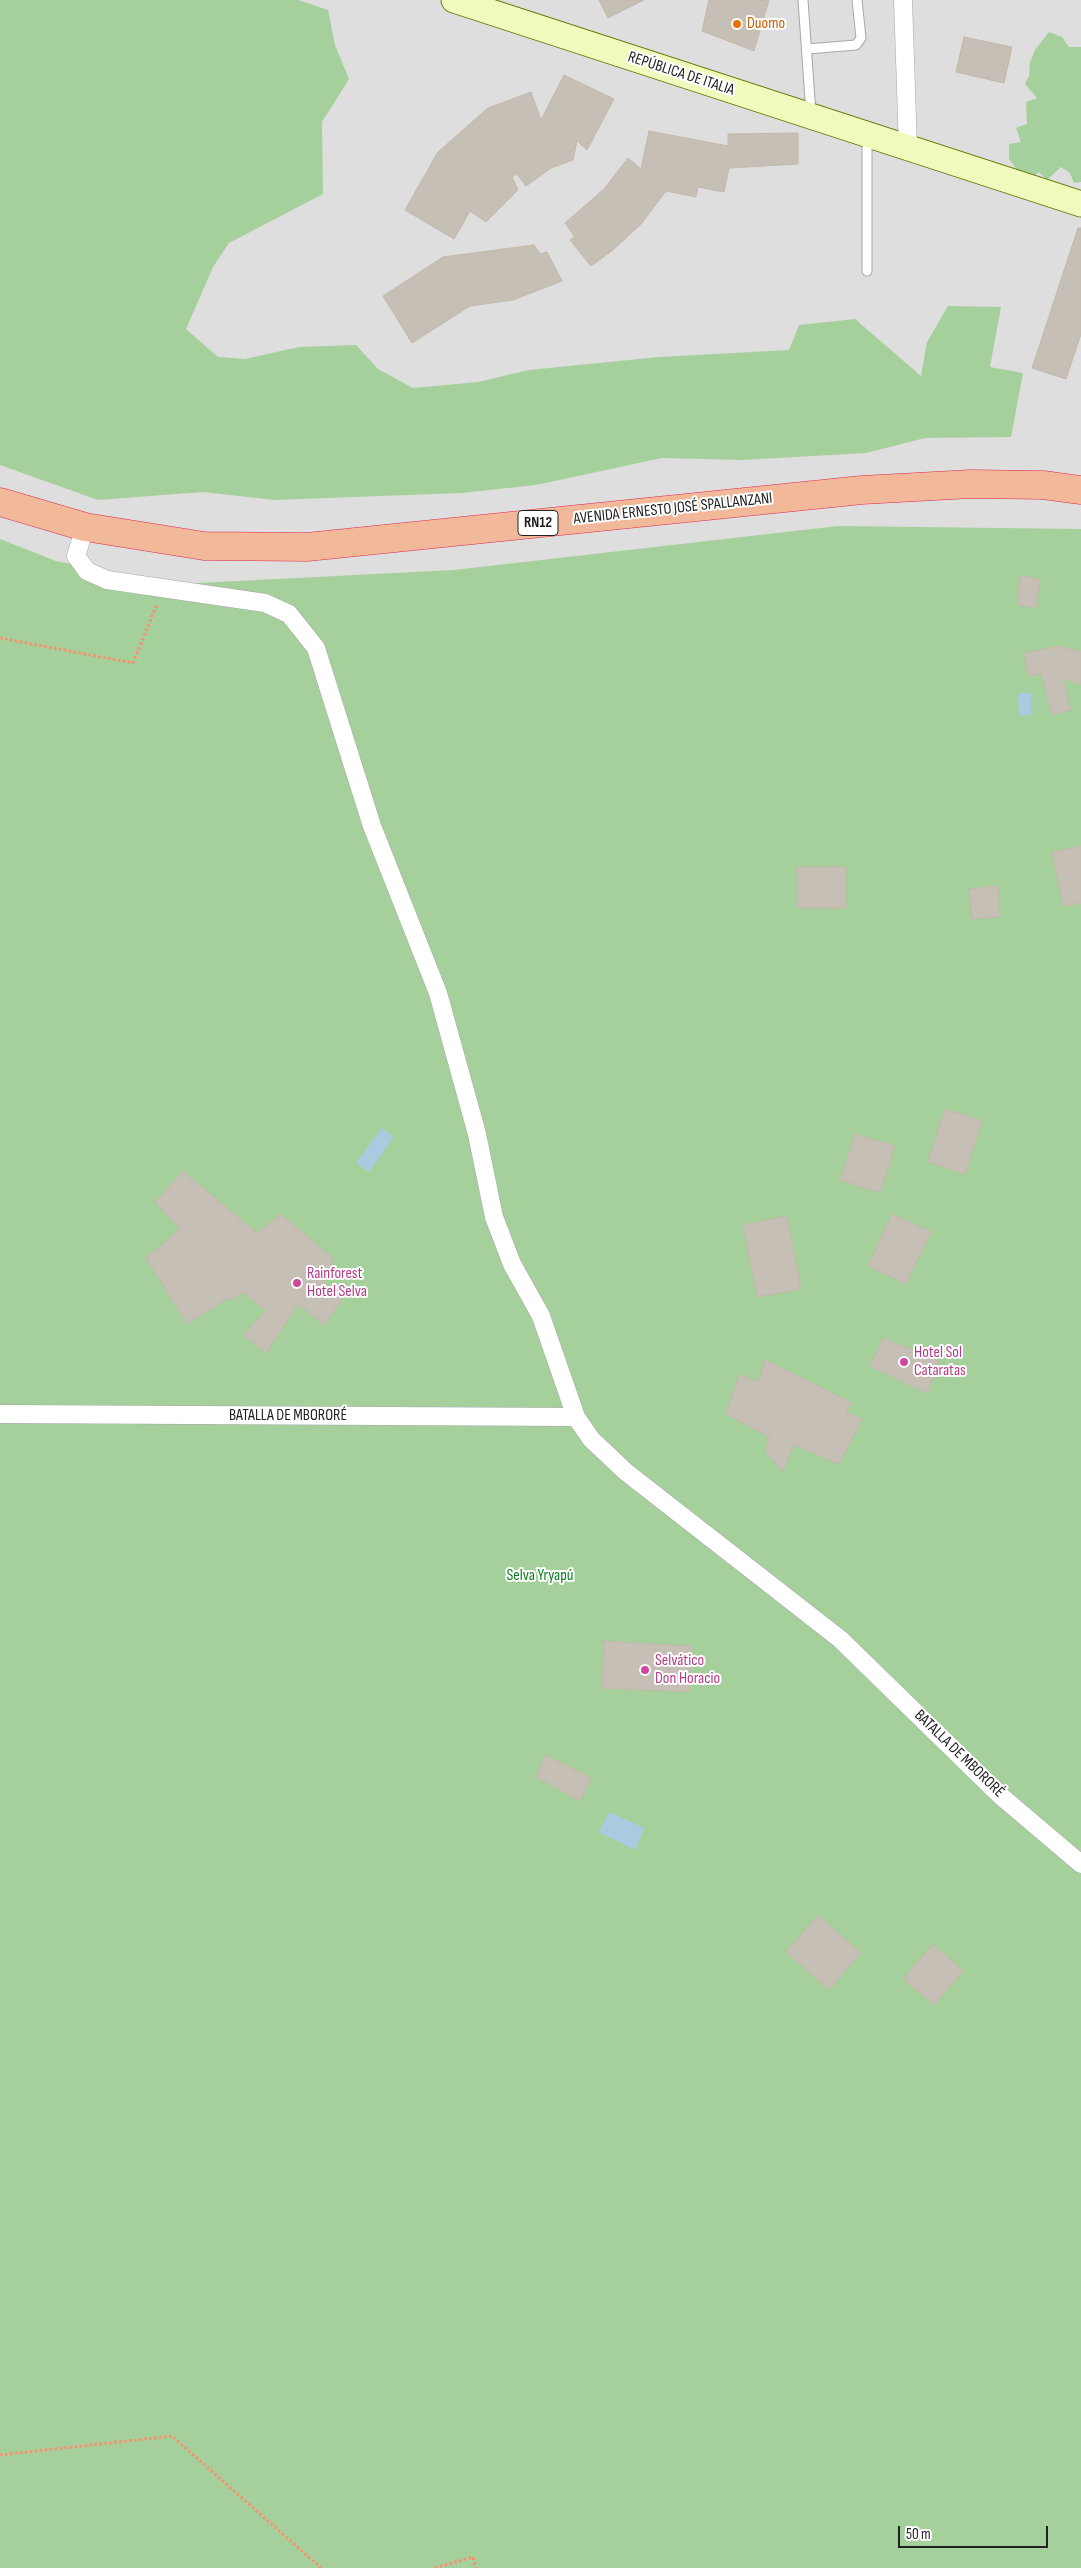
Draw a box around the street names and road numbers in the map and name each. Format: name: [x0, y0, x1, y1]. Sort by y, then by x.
street label: REPÚBLICA DE ITALIA: [625, 48, 737, 100]
street label: AVENIDA ERNESTO JOSÉ SPALLANZANI: [573, 489, 773, 529]
road number: RN12: [518, 510, 558, 536]
street label: BATALLA DE MBORORÉ: [229, 1406, 347, 1426]
street label: BATALLA DE MBORORÉ: [910, 1706, 1008, 1802]

